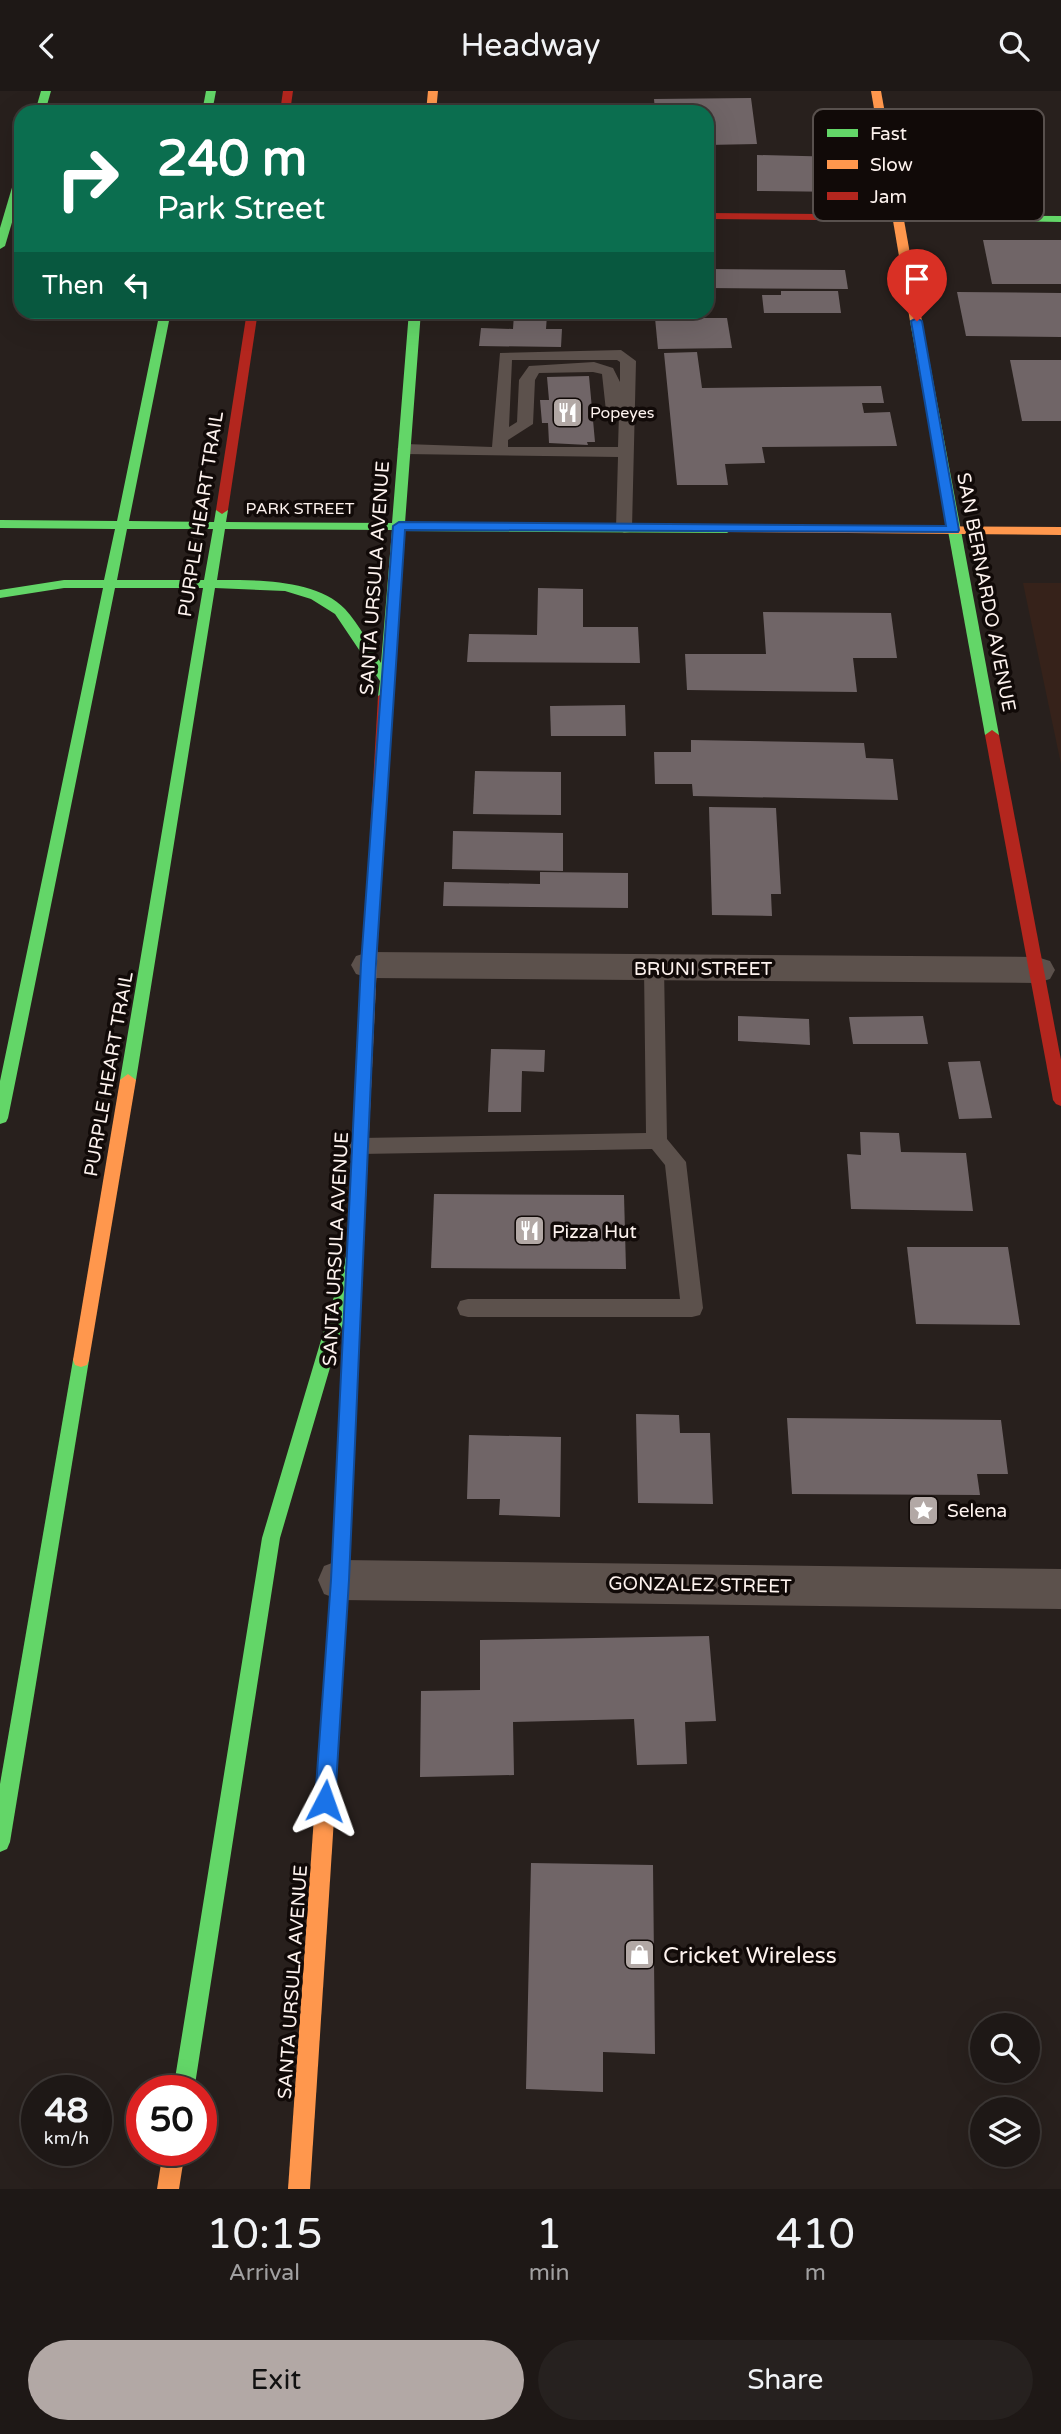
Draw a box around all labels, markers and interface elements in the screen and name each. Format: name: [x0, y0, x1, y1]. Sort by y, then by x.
icon: back: [28, 27, 66, 65]
text: Headway: [460, 27, 601, 65]
icon: search: [995, 27, 1033, 65]
legend: [813, 109, 1044, 221]
text: Fast: [870, 123, 907, 145]
text: 240 m: [157, 130, 307, 189]
icon: right: [42, 133, 133, 224]
text: Slow: [870, 154, 913, 176]
text: Jam: [870, 186, 907, 208]
text: Park Street: [157, 190, 325, 228]
pin: [887, 249, 947, 321]
icon: arrive: [898, 260, 936, 298]
icon: left: [118, 266, 156, 304]
text: Then: [42, 270, 104, 301]
restaurant icon: Popeyes: [550, 395, 584, 429]
place label: Popeyes: [590, 403, 655, 423]
street label: PURPLE HEART TRAIL: [174, 410, 228, 618]
street label: SANTA URSULA AVENUE: [356, 460, 394, 696]
street label: SAN BERNARDO AVENUE: [952, 471, 1020, 714]
street label: PARK STREET: [246, 499, 355, 519]
street label: BRUNI STREET: [634, 958, 773, 980]
street label: PURPLE HEART TRAIL: [80, 970, 138, 1178]
street label: SANTA URSULA AVENUE: [319, 1131, 353, 1367]
restaurant icon: Pizza Hut: [512, 1214, 546, 1248]
place label: Pizza Hut: [552, 1221, 637, 1243]
place icon: Selena: [907, 1493, 941, 1527]
place label: Selena: [947, 1500, 1007, 1522]
street label: GONZALEZ STREET: [608, 1572, 792, 1598]
position arrow: [288, 1764, 362, 1838]
street label: SANTA URSULA AVENUE: [274, 1864, 312, 2100]
shop icon: Cricket Wireless: [623, 1938, 657, 1972]
place label: Cricket Wireless: [663, 1942, 837, 1970]
map controls: [970, 2013, 1040, 2167]
button: search: [970, 2013, 1040, 2083]
speed limit sign: 50: [126, 2075, 217, 2166]
text: 48: [45, 2090, 88, 2132]
button: layers: [970, 2097, 1040, 2167]
text: km/h: [44, 2127, 89, 2149]
text: 10:15: [206, 2209, 323, 2260]
text: 1: [536, 2209, 562, 2260]
text: 410: [776, 2209, 855, 2260]
text: Arrival: [229, 2259, 300, 2287]
text: min: [529, 2259, 570, 2287]
text: m: [805, 2259, 826, 2287]
button: Exit: [28, 2340, 524, 2420]
button: Share: [538, 2340, 1033, 2420]

